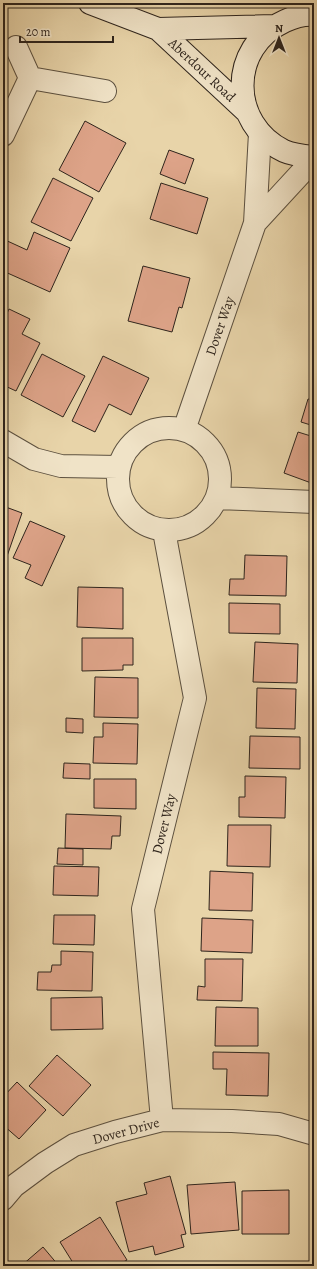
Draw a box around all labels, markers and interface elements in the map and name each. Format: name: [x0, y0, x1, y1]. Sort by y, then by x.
scale bar: [20, 18, 113, 44]
north arrow: [259, 18, 299, 58]
text: N: [275, 21, 283, 36]
text: 20 m: [26, 24, 50, 40]
street label: Aberdour Road: [163, 33, 240, 107]
street label: Dover Way: [201, 293, 239, 358]
street label: Dover Way: [147, 791, 181, 856]
street label: Dover Drive: [90, 1113, 162, 1149]

